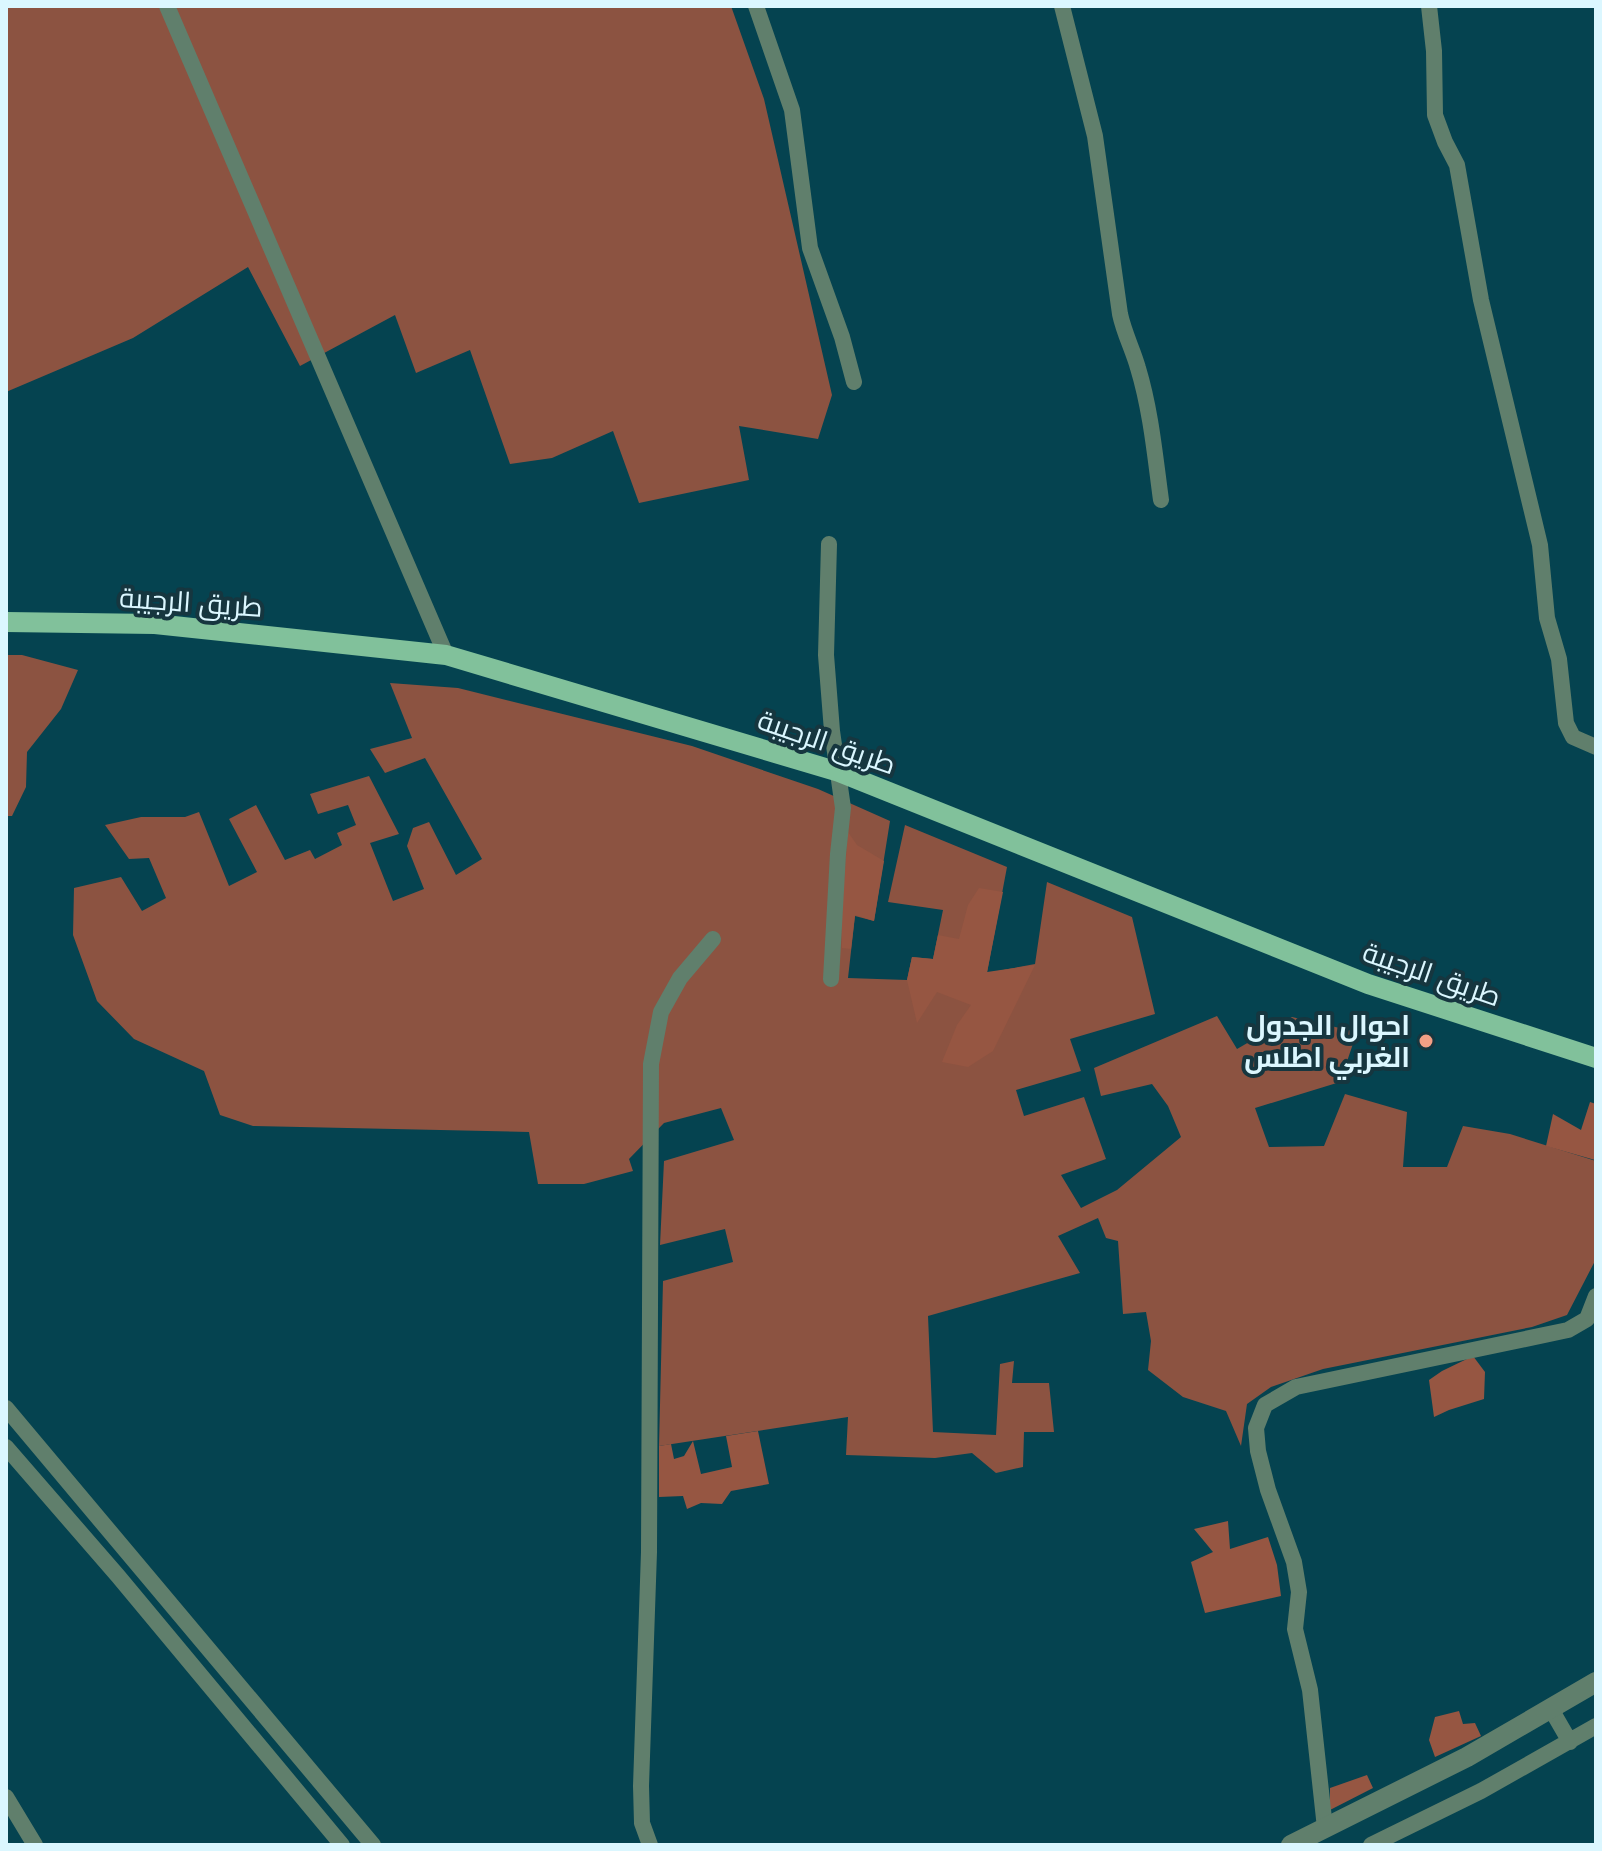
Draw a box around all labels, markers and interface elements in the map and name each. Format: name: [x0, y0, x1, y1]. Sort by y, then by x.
street label: طريق الرجيبة: [118, 580, 264, 624]
street label: طريق الرجيبة: [754, 703, 900, 781]
street label: طريق الرجيبة: [1359, 935, 1505, 1013]
place label: احوال الجدول الغربي اطلس: [1244, 1008, 1410, 1080]
marker: احوال الجدول الغربي اطلس: [1417, 1032, 1435, 1050]

